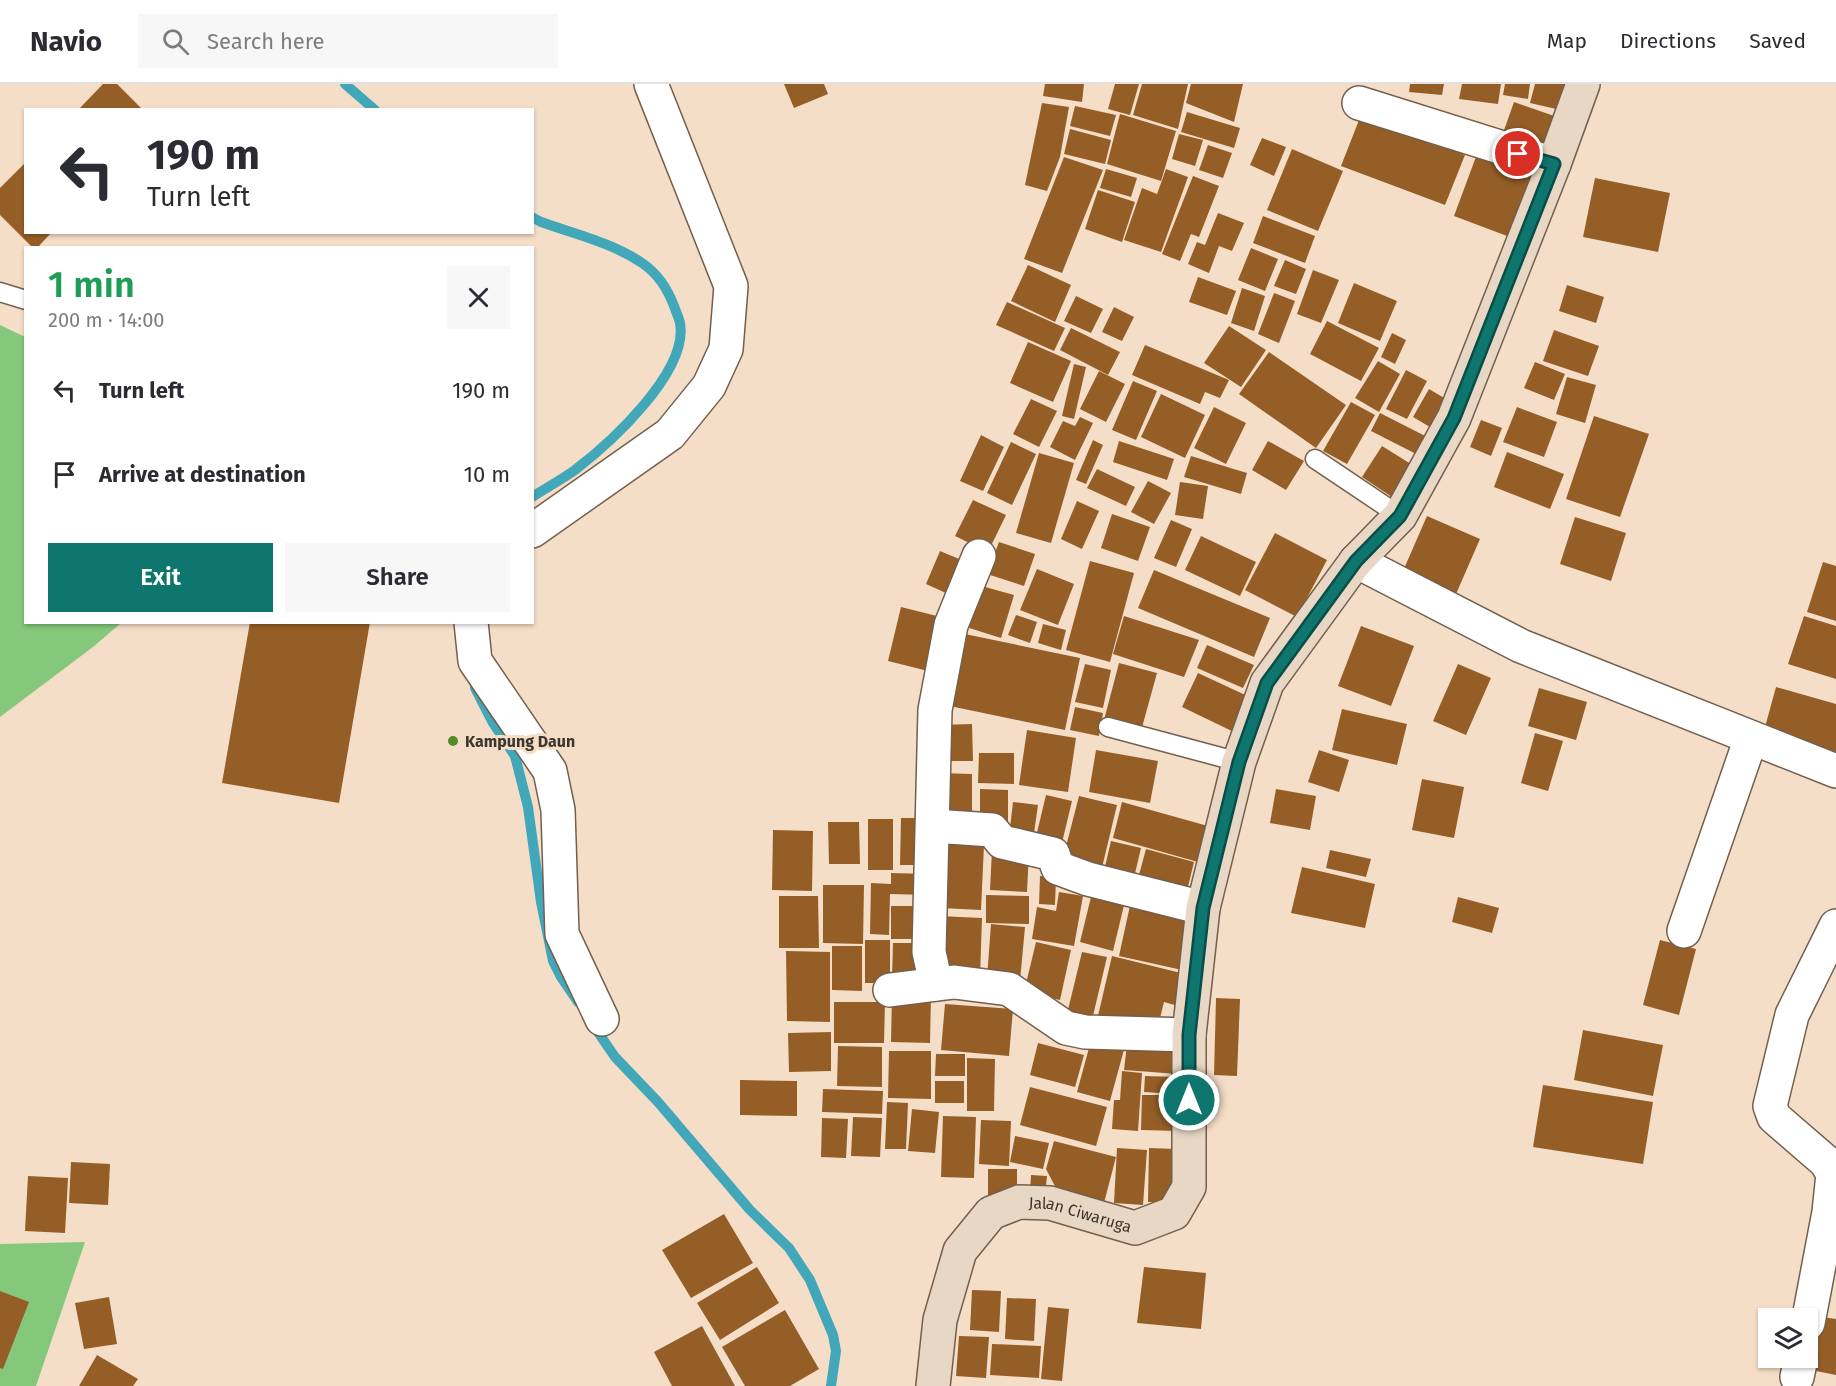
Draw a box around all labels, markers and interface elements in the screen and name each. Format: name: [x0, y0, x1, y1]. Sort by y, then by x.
search box: [138, 14, 558, 68]
text: Navio: [30, 25, 102, 58]
icon: search: [159, 25, 192, 58]
text: Search here: [207, 28, 325, 55]
text: Map: [1547, 28, 1587, 54]
text: Directions: [1620, 28, 1716, 54]
text: Saved: [1749, 28, 1806, 54]
pin: [1492, 128, 1543, 179]
text: 190 m: [147, 130, 260, 180]
icon: left: [48, 132, 126, 210]
icon: arrive: [1501, 137, 1534, 170]
text: Turn left: [147, 181, 250, 213]
text: 1 min: [48, 263, 135, 307]
button: close: [447, 266, 510, 329]
text: 200 m · 14:00: [48, 308, 164, 332]
icon: left: [48, 374, 81, 407]
text: Turn left: [99, 377, 184, 404]
text: 190 m: [452, 377, 510, 404]
icon: arrive: [48, 458, 81, 491]
text: Arrive at destination: [99, 461, 306, 488]
text: 10 m: [464, 461, 510, 488]
button: Exit: [48, 543, 273, 612]
button: Share: [285, 543, 510, 612]
place label: Kampung Daun: [465, 732, 575, 751]
marker: Kampung Daun: [446, 734, 460, 748]
position arrow: [1157, 1068, 1221, 1132]
street label: Jalan Ciwaruga: [1028, 1193, 1134, 1236]
map controls: [1758, 1308, 1818, 1368]
button: layers: [1758, 1308, 1818, 1368]

